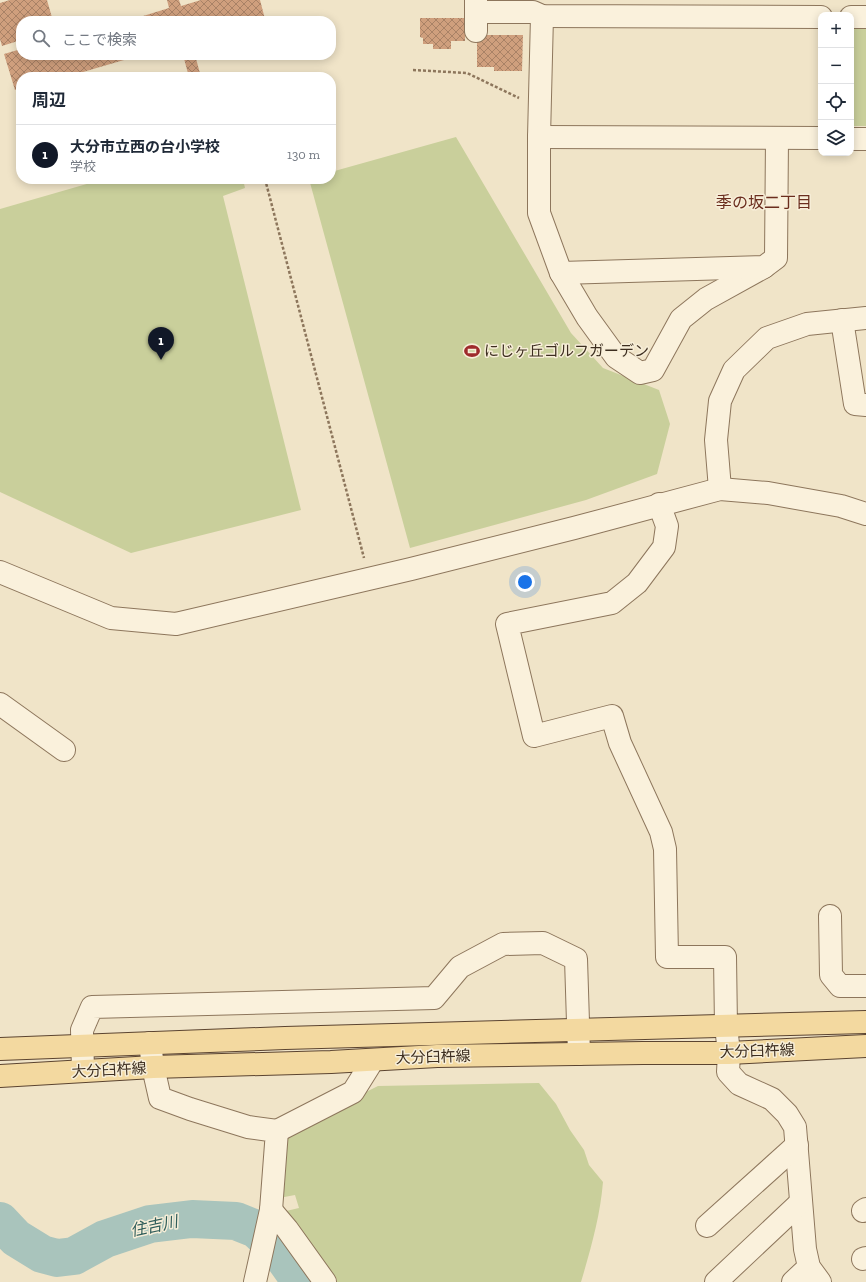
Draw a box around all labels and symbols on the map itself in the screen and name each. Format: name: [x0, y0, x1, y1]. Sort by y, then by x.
district label: 季の坂二丁目: [716, 193, 812, 212]
pin: 1: [148, 327, 174, 360]
sports icon: にじヶ丘ゴルフガーデン: [463, 342, 481, 360]
place label: にじヶ丘ゴルフガーデン: [484, 342, 649, 360]
your location: [515, 572, 535, 592]
street label: 大分臼杵線: [719, 1041, 795, 1061]
street label: 大分臼杵線: [395, 1047, 471, 1067]
street label: 大分臼杵線: [71, 1059, 147, 1081]
water label: 住吉川: [129, 1211, 181, 1240]

